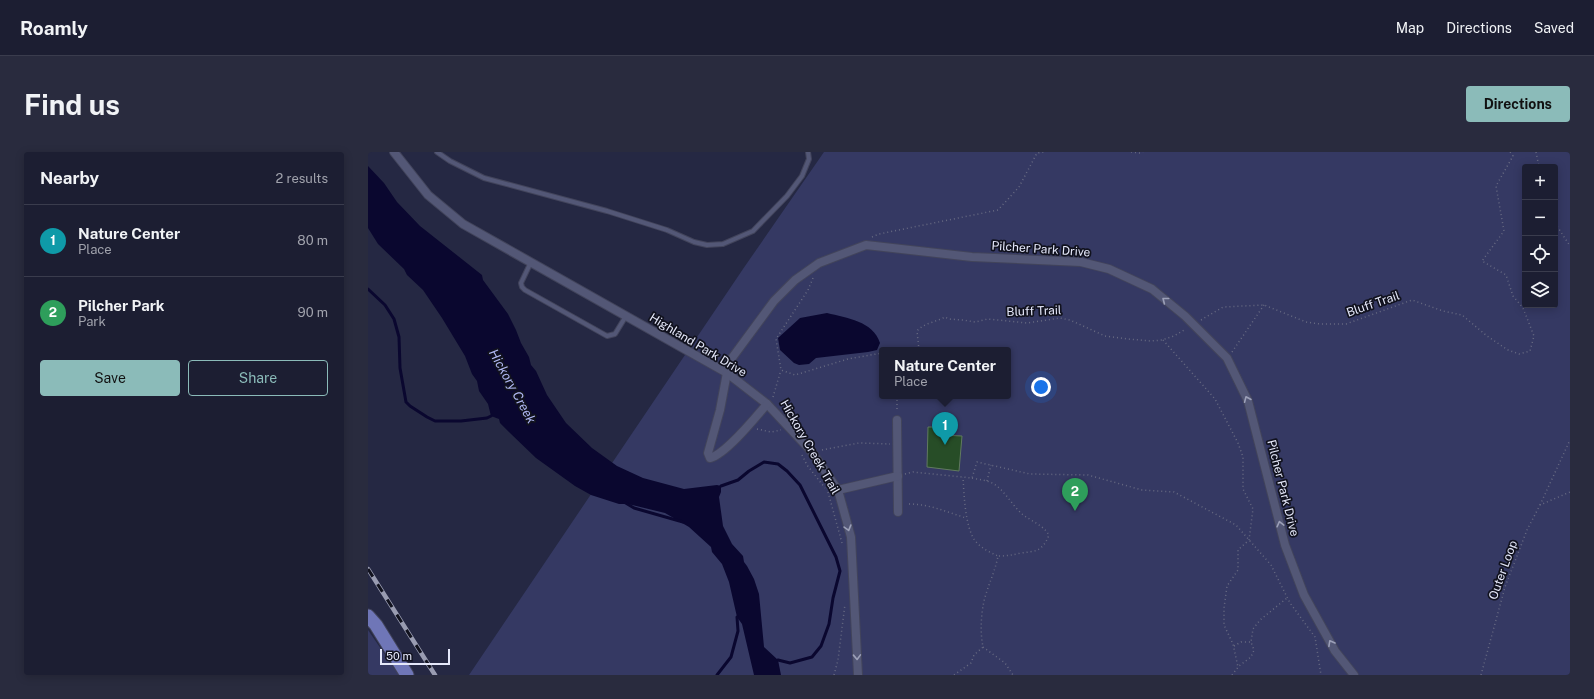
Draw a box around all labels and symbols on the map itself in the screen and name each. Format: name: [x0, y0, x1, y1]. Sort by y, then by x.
street label: Pilcher Park Drive: [991, 239, 1091, 259]
street label: Bluff Trail: [1345, 288, 1402, 320]
one-way arrow: [1163, 298, 1170, 305]
street label: Bluff Trail: [1006, 303, 1062, 319]
street label: Highland Park Drive: [647, 310, 749, 380]
water label: Hickory Creek: [486, 346, 539, 426]
your location: [1031, 377, 1051, 397]
one-way arrow: [1243, 395, 1251, 402]
street label: Hickory Creek Trail: [777, 397, 843, 497]
pin: 1: [932, 412, 958, 445]
street label: Pilcher Park Drive: [1264, 438, 1302, 538]
pin: 2: [1062, 478, 1088, 511]
one-way arrow: [1277, 521, 1285, 527]
one-way arrow: [843, 524, 852, 531]
street label: Outer Loop: [1486, 538, 1520, 602]
one-way arrow: [1328, 640, 1335, 648]
scale bar: [380, 647, 450, 666]
one-way arrow: [853, 654, 862, 660]

